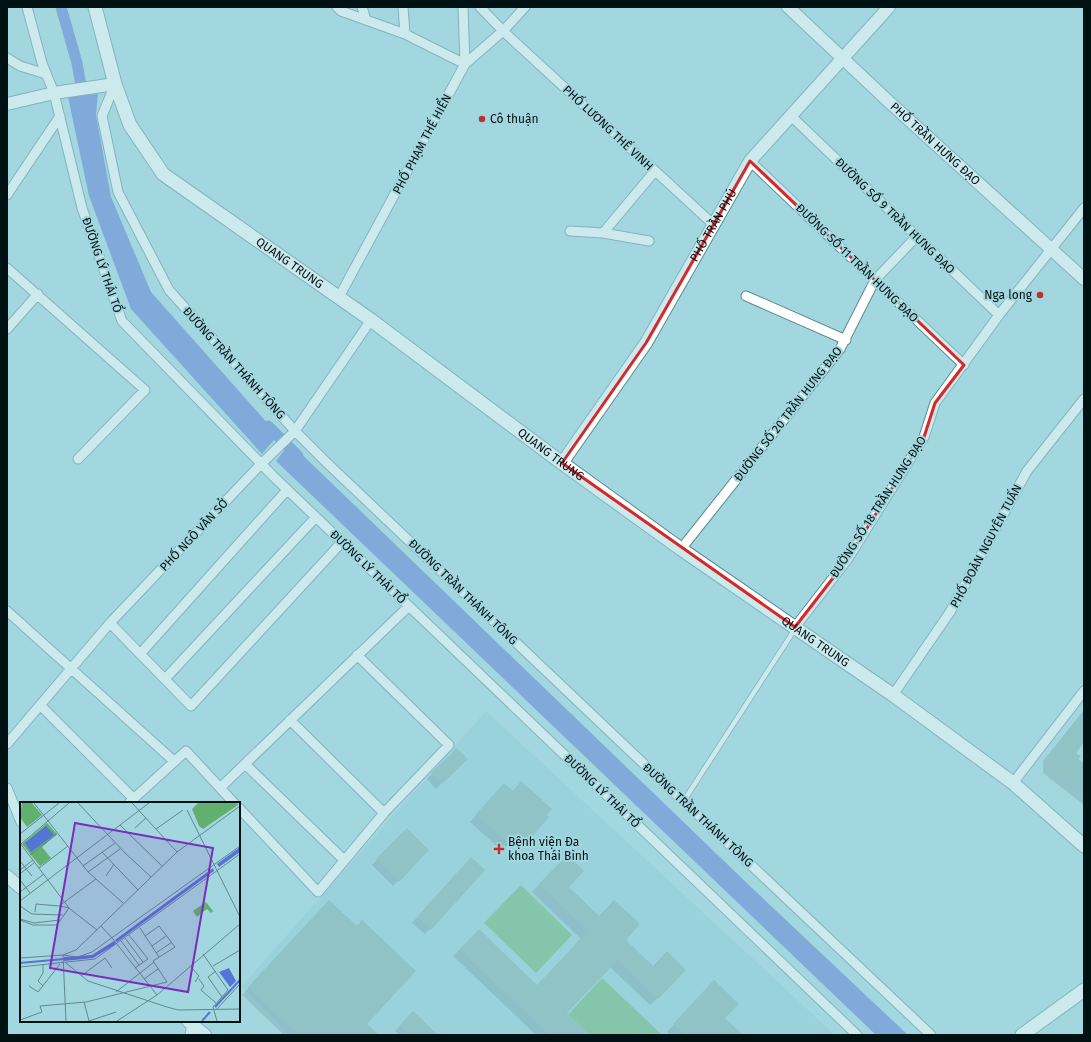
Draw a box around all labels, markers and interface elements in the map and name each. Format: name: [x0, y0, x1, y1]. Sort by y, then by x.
street label: PHỐ LƯƠNG THẾ VINH: [560, 80, 658, 173]
street label: PHỐ PHẠM THẾ HIỂN: [387, 90, 454, 196]
street label: PHỐ TRẦN HƯNG ĐẠO: [887, 99, 983, 188]
place label: Cô thuận: [490, 112, 539, 126]
marker: Cô thuận: [477, 114, 487, 124]
street label: ĐƯỜNG SỐ 9 TRẦN HƯNG ĐẠO: [832, 153, 960, 277]
street label: PHỐ TRẦN PHÚ: [687, 186, 740, 264]
street label: ĐƯỜNG SỐ 11 TRẦN HƯNG ĐẠO: [793, 199, 923, 325]
street label: ĐƯỜNG LÝ THÁI TỔ: [79, 214, 128, 315]
street label: QUANG TRUNG: [253, 234, 326, 291]
place label: Nga long: [984, 288, 1033, 302]
marker: Nga long: [1035, 290, 1045, 300]
street label: ĐƯỜNG TRẦN THÁNH TÔNG: [180, 302, 290, 422]
street label: ĐƯỜNG SỐ 20 TRẦN HƯNG ĐẠO: [729, 342, 845, 484]
street label: QUANG TRUNG: [515, 425, 587, 484]
street label: ĐƯỜNG SỐ 18 TRẦN HƯNG ĐẠO: [824, 432, 929, 580]
street label: PHỐ ĐOÀN NGUYÊN TUẤN: [945, 480, 1025, 610]
street label: PHỐ NGÔ VĂN SỞ: [155, 494, 231, 574]
street label: ĐƯỜNG LÝ THÁI TỔ: [327, 525, 411, 607]
street label: ĐƯỜNG TRẦN THÁNH TÔNG: [406, 534, 522, 648]
street label: QUANG TRUNG: [779, 613, 852, 670]
street label: ĐƯỜNG LÝ THÁI TỔ: [561, 749, 645, 831]
street label: ĐƯỜNG TRẦN THÁNH TÔNG: [640, 758, 758, 870]
inset map: [20, 802, 240, 1022]
place label: Bệnh viện Đa khoa Thái Bình: [508, 835, 589, 863]
marker: Bệnh viện Đa khoa Thái Bình: [493, 843, 505, 855]

